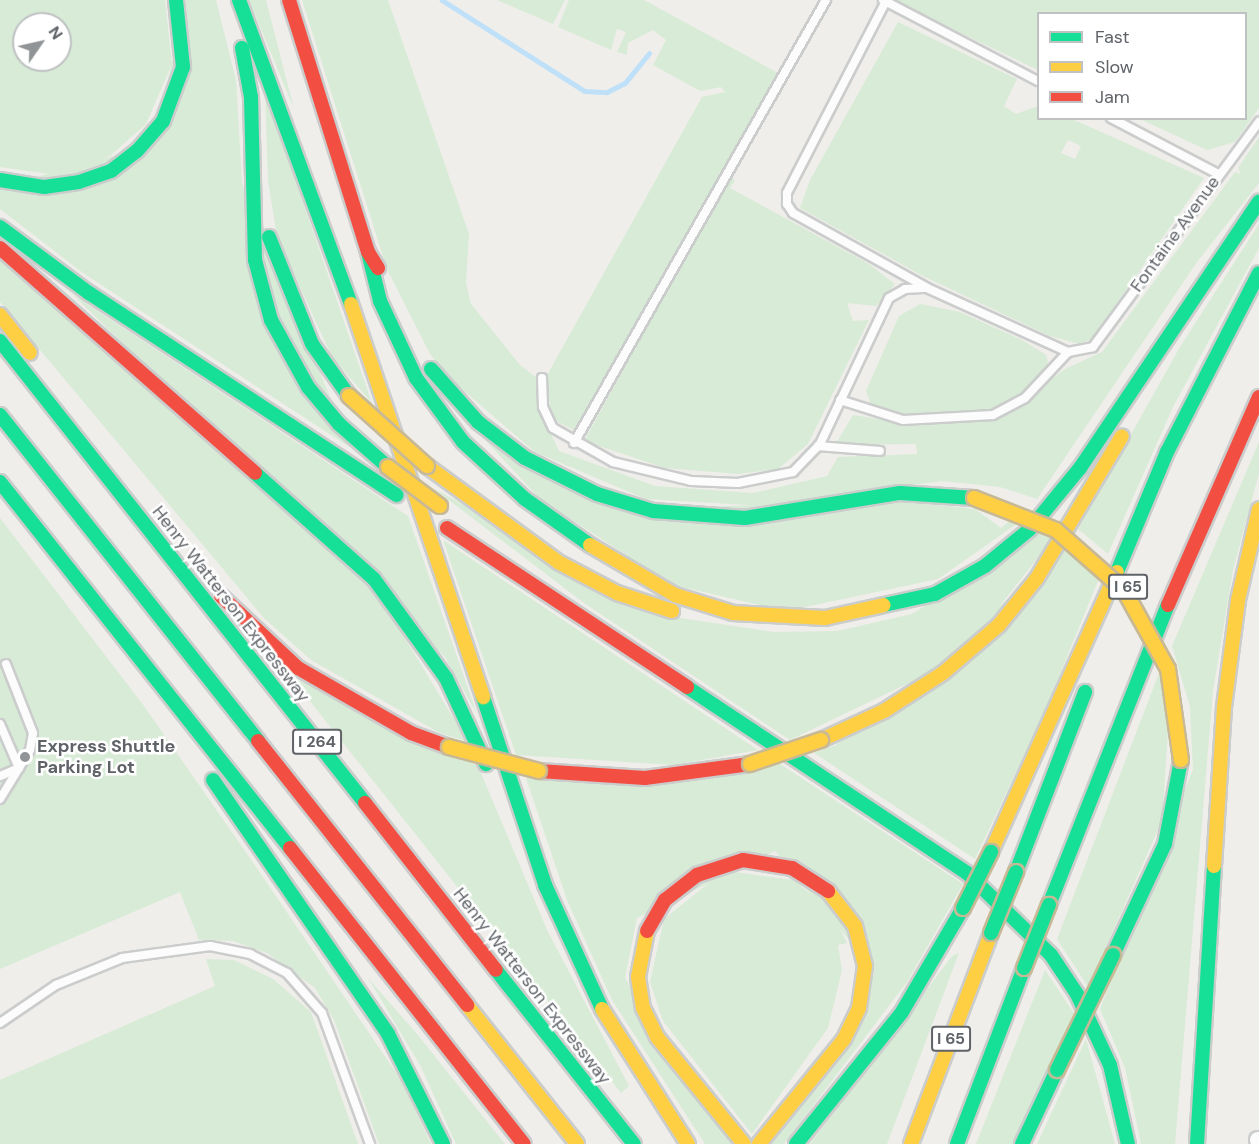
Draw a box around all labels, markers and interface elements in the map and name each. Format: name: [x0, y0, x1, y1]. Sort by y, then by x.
north arrow: [12, 12, 72, 72]
legend: [1037, 12, 1247, 120]
text: N: [44, 22, 68, 43]
text: Fast: [1095, 25, 1130, 49]
text: Slow: [1095, 55, 1134, 79]
text: Jam: [1095, 85, 1130, 109]
street label: Fontaine Avenue: [1126, 172, 1224, 296]
street label: Henry Watterson Expressway: [148, 501, 314, 707]
road number: I 65: [1107, 574, 1149, 600]
road number: I 264: [292, 729, 342, 755]
place label: Express Shuttle Parking Lot: [37, 736, 175, 778]
marker: Express Shuttle Parking Lot: [18, 750, 32, 764]
street label: Henry Watterson Expressway: [449, 883, 615, 1089]
road number: I 65: [930, 1026, 972, 1052]

